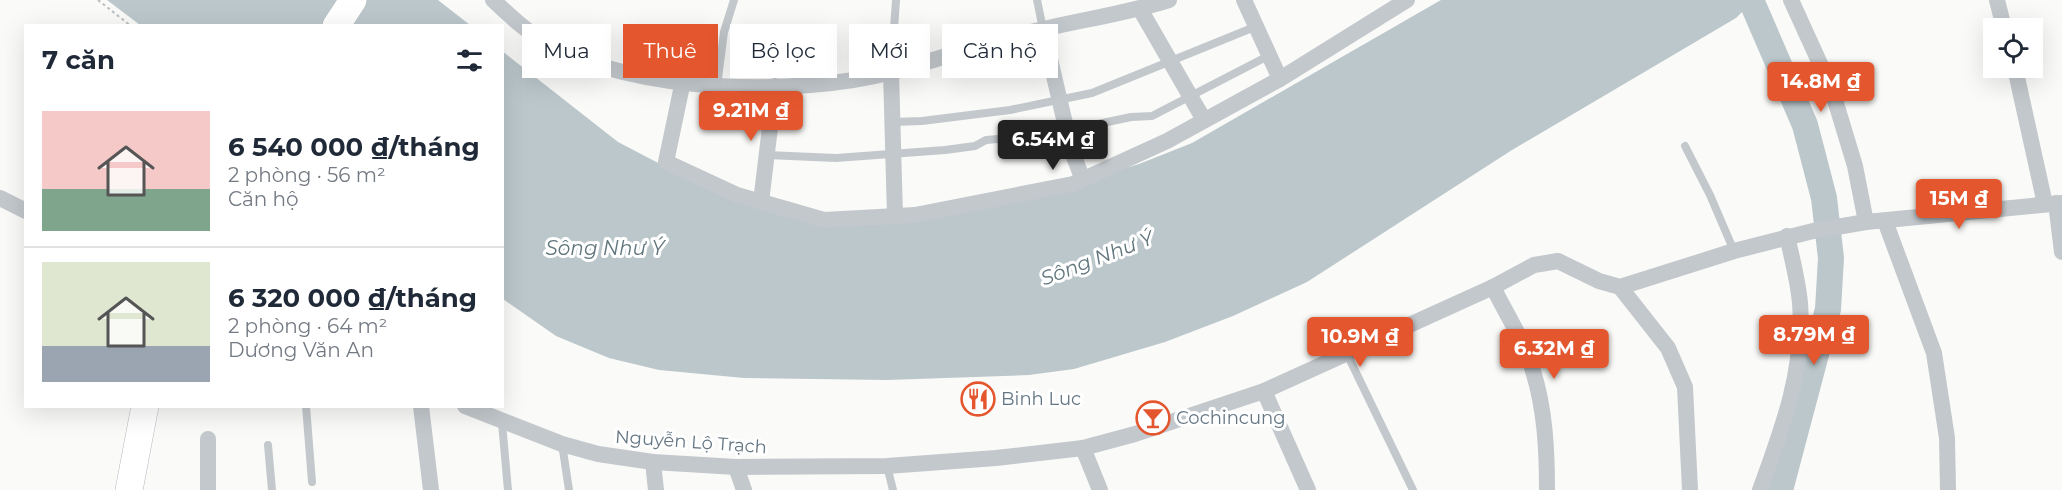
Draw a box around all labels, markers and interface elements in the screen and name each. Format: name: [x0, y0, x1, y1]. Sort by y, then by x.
map controls: [1983, 18, 2043, 78]
button: locate: [1983, 18, 2043, 78]
chip: Mua: [522, 24, 611, 78]
chip: Thuê: [623, 24, 718, 78]
chip: Bộ lọc: [730, 24, 837, 78]
chip: Mới: [849, 24, 930, 78]
chip: Căn hộ: [942, 24, 1058, 78]
text: 7 căn: [42, 44, 115, 76]
icon: filters: [453, 44, 486, 77]
pin: 14.8M ₫: [1766, 62, 1876, 113]
text: 14.8M ₫: [1781, 69, 1861, 93]
pin: 9.21M ₫: [696, 91, 806, 142]
text: 9.21M ₫: [713, 98, 789, 122]
pin: 6.54M ₫: [998, 120, 1108, 171]
text: 6.54M ₫: [1012, 127, 1094, 151]
text: 6 540 000 ₫/tháng: [228, 131, 480, 163]
icon: home: [90, 135, 162, 207]
text: 2 phòng · 56 m²: [228, 163, 386, 187]
pin: 15M ₫: [1917, 179, 2001, 230]
text: 15M ₫: [1930, 186, 1988, 210]
text: Căn hộ: [228, 187, 299, 211]
water label: Sông Như Ý: [1037, 225, 1159, 291]
water label: Sông Như Ý: [546, 236, 666, 260]
text: 6 320 000 ₫/tháng: [228, 282, 477, 314]
icon: home: [90, 286, 162, 358]
text: 2 phòng · 64 m²: [228, 314, 387, 338]
pin: 8.79M ₫: [1759, 315, 1869, 366]
pin: 10.9M ₫: [1305, 317, 1415, 368]
text: 8.79M ₫: [1773, 322, 1855, 346]
text: 10.9M ₫: [1321, 324, 1399, 348]
pin: 6.32M ₫: [1499, 329, 1609, 380]
text: 6.32M ₫: [1514, 336, 1594, 360]
text: Dương Văn An: [228, 338, 374, 362]
restaurant icon: Binh Luc: [960, 381, 996, 417]
place label: Binh Luc: [1001, 388, 1081, 410]
bar icon: Cochincung: [1135, 400, 1171, 436]
place label: Cochincung: [1176, 407, 1286, 429]
street label: Nguyễn Lộ Trạch: [614, 426, 768, 458]

